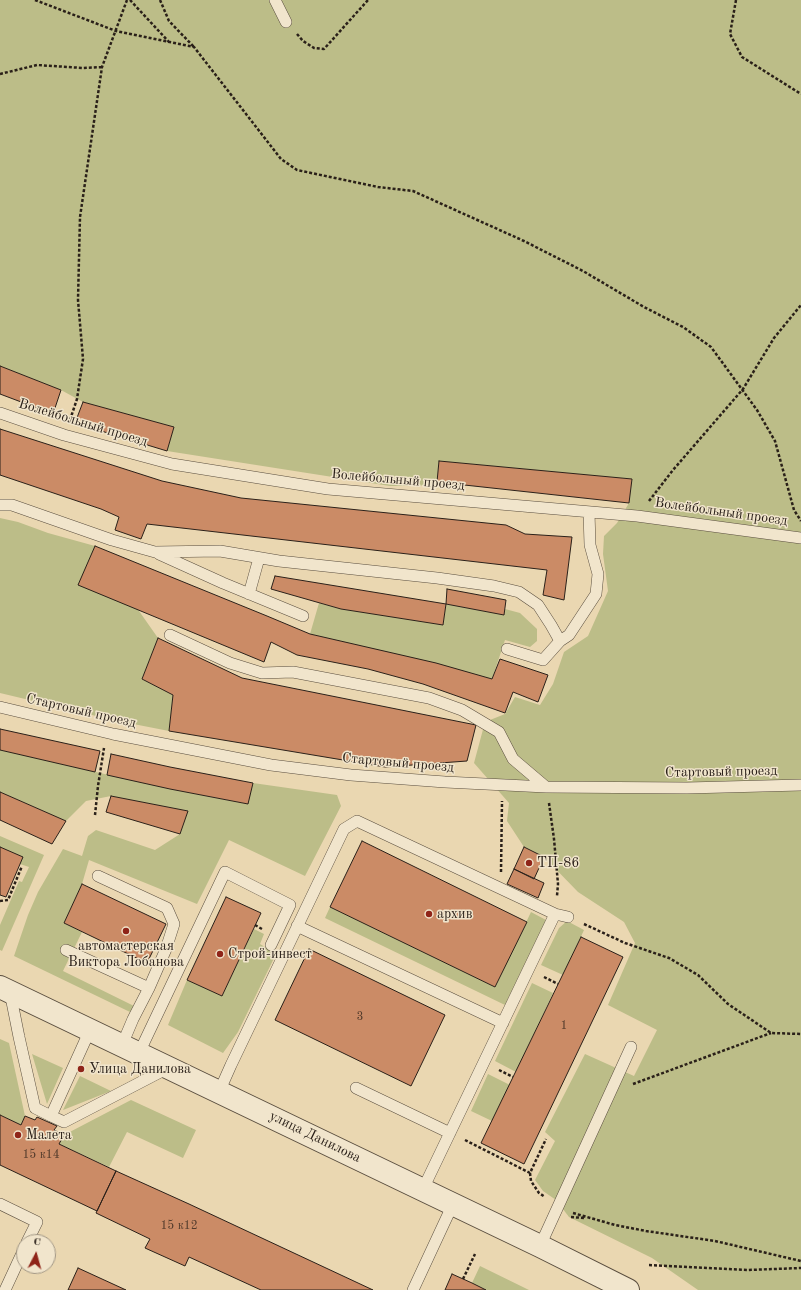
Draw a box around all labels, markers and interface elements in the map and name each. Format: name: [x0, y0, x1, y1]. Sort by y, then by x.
street label: Волейбольный проезд: [16, 395, 150, 451]
street label: Волейбольный проезд: [331, 466, 465, 494]
street label: Волейбольный проезд: [653, 494, 789, 530]
street label: Стартовый проезд: [24, 690, 138, 732]
street label: Стартовый проезд: [341, 750, 455, 776]
street label: Стартовый проезд: [665, 763, 777, 781]
place label: ТП-86: [537, 855, 579, 871]
marker: ТП-86: [524, 858, 534, 868]
place label: архив: [437, 906, 472, 922]
marker: архив: [424, 909, 434, 919]
marker: автомастерская Виктора Лобанова: [121, 926, 131, 936]
place label: автомастерская Виктора Лобанова: [68, 938, 184, 970]
place label: Строй-инвест: [228, 946, 312, 962]
marker: Строй-инвест: [215, 949, 225, 959]
house number: 3: [357, 1010, 363, 1024]
house number: 1: [561, 1019, 567, 1033]
place label: Улица Данилова: [89, 1061, 191, 1077]
marker: Улица Данилова: [76, 1064, 86, 1074]
street label: улица Данилова: [266, 1108, 364, 1166]
place label: Малета: [26, 1127, 72, 1143]
marker: Малета: [13, 1130, 23, 1140]
house number: 15 к14: [22, 1148, 60, 1162]
house number: 15 к12: [160, 1219, 198, 1233]
north arrow: [16, 1234, 56, 1274]
text: С: [33, 1237, 41, 1248]

